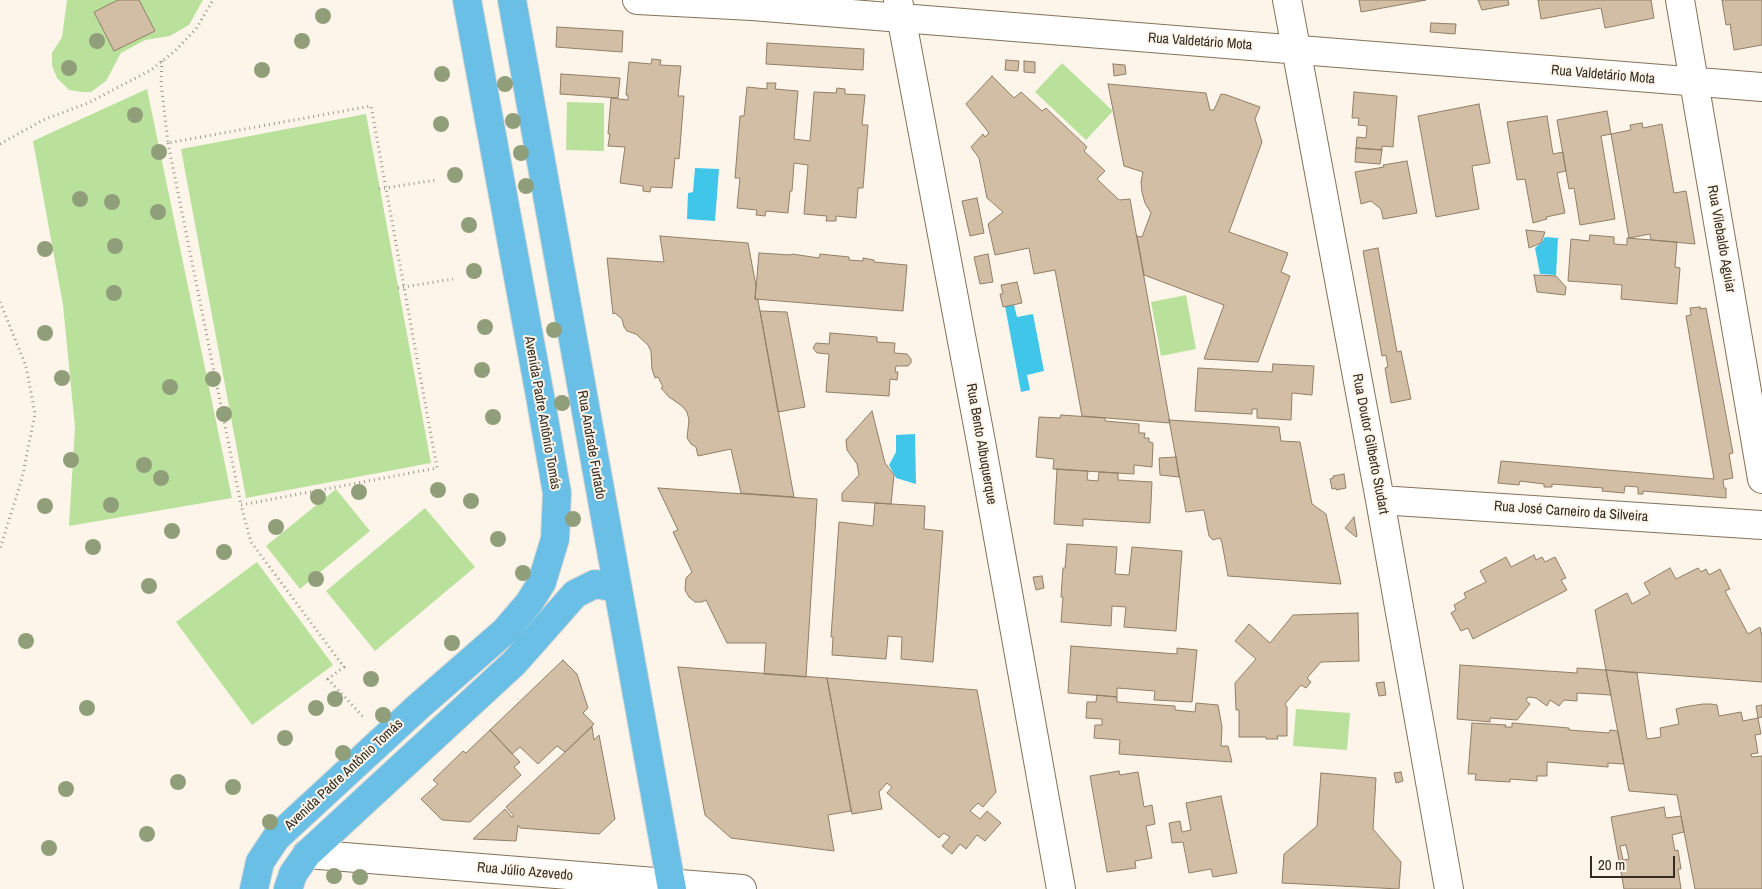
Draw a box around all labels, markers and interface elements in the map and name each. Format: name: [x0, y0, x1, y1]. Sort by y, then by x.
street label: Rua Valdetário Mota: [1147, 30, 1253, 54]
street label: Rua Valdetário Mota: [1550, 62, 1656, 88]
street label: Rua Vilebaldo Aguiar: [1703, 184, 1739, 294]
street label: Avenida Padre Antônio Tomás: [520, 335, 564, 491]
street label: Rua Doutor Gilberto Studart: [1348, 372, 1392, 516]
street label: Rua Bento Albuquerque: [962, 382, 1000, 506]
street label: Rua Andrade Furtado: [573, 389, 609, 501]
street label: Rua José Carneiro da Silveira: [1493, 498, 1649, 526]
street label: Avenida Padre Antônio Tomás: [281, 716, 407, 834]
scale bar: [1592, 846, 1677, 878]
text: 20 m: [1598, 854, 1625, 875]
street label: Rua Júlio Azevedo: [476, 859, 574, 885]

